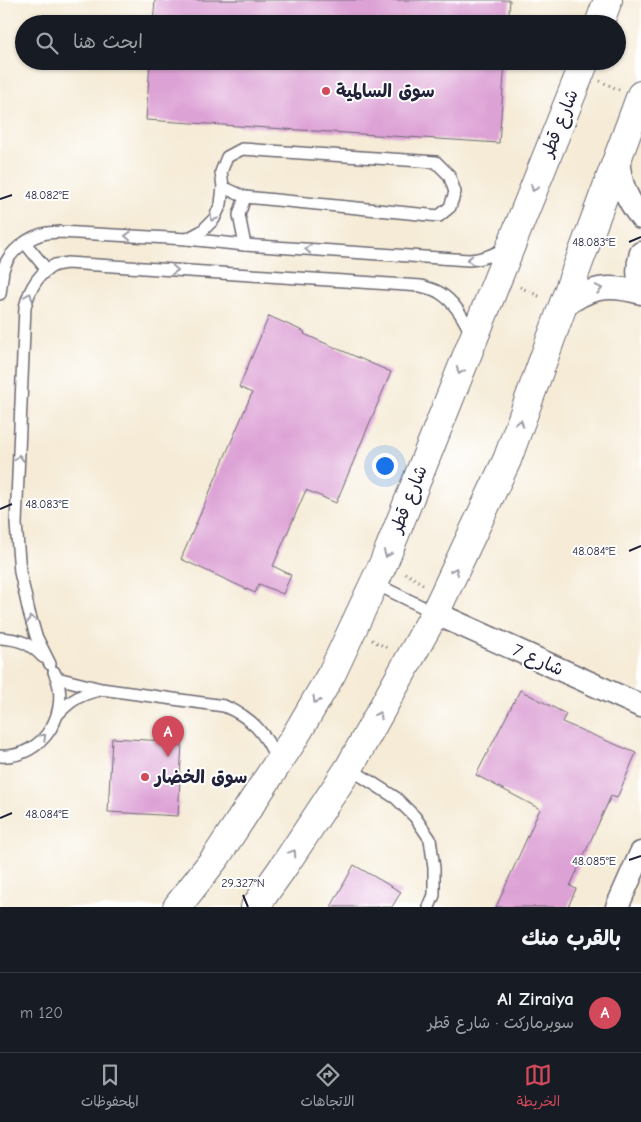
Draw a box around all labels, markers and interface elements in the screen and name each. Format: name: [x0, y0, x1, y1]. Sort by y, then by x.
search box: [15, 15, 626, 70]
icon: search: [33, 29, 61, 57]
text: ابحث هنا: [73, 31, 143, 53]
place label: سوق السالمية: [336, 81, 435, 102]
marker: سوق السالمية: [320, 85, 332, 97]
street label: شارع قطر: [536, 86, 584, 162]
one-way arrow: [530, 183, 541, 192]
text: 48.082°E: [25, 188, 69, 202]
one-way arrow: [210, 212, 219, 222]
one-way arrow: [124, 231, 132, 242]
text: 48.083°E: [572, 235, 616, 249]
one-way arrow: [304, 244, 312, 255]
one-way arrow: [466, 254, 474, 265]
one-way arrow: [172, 264, 180, 275]
one-way arrow: [595, 285, 604, 295]
one-way arrow: [23, 292, 33, 301]
one-way arrow: [456, 366, 467, 375]
one-way arrow: [514, 419, 524, 428]
your location: [372, 453, 398, 479]
one-way arrow: [13, 454, 24, 462]
street label: شارع قطر: [385, 462, 433, 538]
text: 48.083°E: [25, 497, 69, 511]
text: 48.084°E: [572, 544, 616, 558]
one-way arrow: [383, 549, 394, 558]
one-way arrow: [448, 568, 458, 577]
one-way arrow: [27, 615, 37, 624]
street label: شارع 7: [509, 640, 567, 681]
one-way arrow: [312, 695, 322, 704]
one-way arrow: [372, 711, 382, 720]
pin: A: [152, 716, 184, 757]
one-way arrow: [37, 734, 46, 743]
place label: سوق الخضار: [153, 767, 247, 788]
marker: سوق الخضار: [139, 771, 151, 783]
text: 48.084°E: [25, 807, 69, 821]
one-way arrow: [287, 849, 296, 858]
text: 48.085°E: [572, 854, 616, 868]
text: 29.327°N: [221, 876, 265, 890]
text: بالقرب منك: [521, 926, 621, 950]
text: Al Ziraiya: [497, 988, 574, 1010]
text: 120 m: [20, 1004, 63, 1022]
text: A: [601, 1004, 609, 1022]
text: سوبرماركت · شارع قطر: [427, 1014, 574, 1032]
tab: المحفوظات: [81, 1061, 139, 1114]
tab: الاتجاهات: [300, 1061, 355, 1114]
tab: الخريطة: [516, 1061, 560, 1114]

